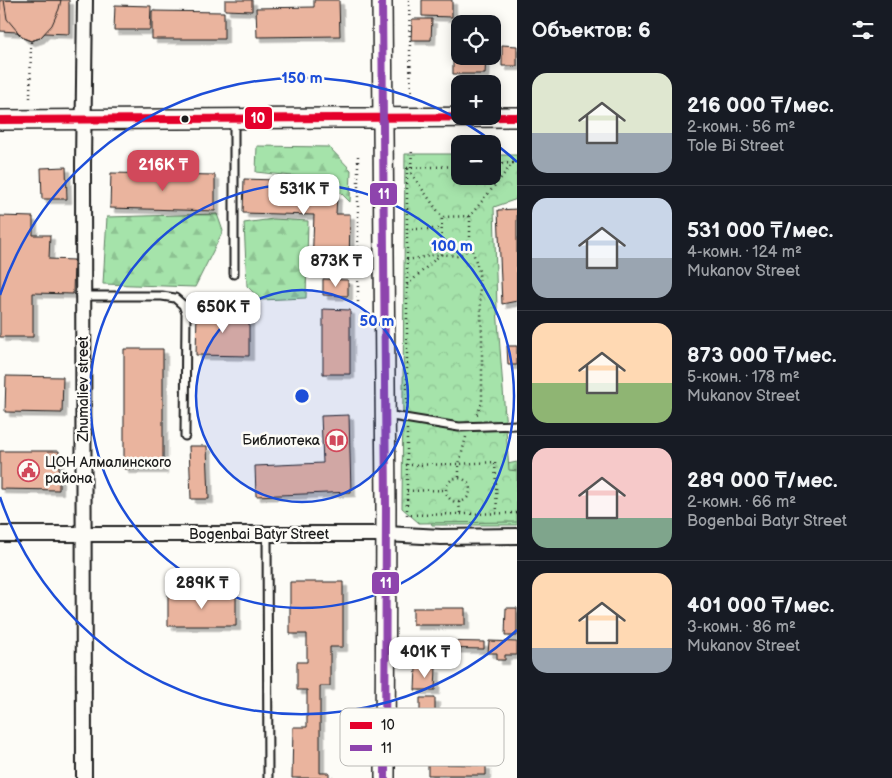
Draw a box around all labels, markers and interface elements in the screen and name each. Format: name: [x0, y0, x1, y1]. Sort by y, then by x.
map controls: [451, 15, 501, 185]
button: locate: [451, 15, 501, 65]
icon: filters: [849, 16, 877, 44]
text: Объектов: 6: [532, 18, 651, 43]
text: 150 m: [281, 69, 323, 88]
button: +: [451, 75, 501, 125]
icon: home: [572, 93, 632, 153]
text: 216 000 ₸/мес.: [687, 93, 834, 118]
line badge: 10: [244, 106, 273, 130]
text: 10: [251, 110, 266, 127]
unlabelled marker: [180, 114, 190, 124]
text: 2-комн. · 56 m²: [687, 118, 795, 137]
button: −: [451, 135, 501, 185]
text: Tole Bi Street: [687, 137, 784, 156]
pin: 216K ₸: [122, 150, 204, 192]
text: 216K ₸: [138, 156, 188, 175]
pin: 531K ₸: [263, 174, 345, 216]
text: 531K ₸: [279, 180, 329, 199]
line badge: 11: [369, 182, 398, 206]
text: 11: [378, 186, 390, 203]
icon: home: [572, 218, 632, 278]
text: 531 000 ₸/мес.: [687, 218, 833, 243]
text: 100 m: [431, 237, 473, 256]
text: 4-комн. · 124 m²: [687, 243, 802, 262]
pin: 873K ₸: [295, 246, 377, 288]
text: 873K ₸: [310, 252, 362, 271]
text: Mukanov Street: [687, 262, 800, 281]
pin: 650K ₸: [182, 292, 264, 334]
text: 650K ₸: [197, 298, 249, 317]
text: 50 m: [360, 312, 395, 331]
street label: Zhumaliev street: [75, 336, 92, 443]
icon: home: [572, 343, 632, 403]
text: 873 000 ₸/мес.: [687, 343, 837, 368]
text: 5-комн. · 178 m²: [687, 368, 800, 387]
centre of rings: [293, 387, 311, 405]
text: Mukanov Street: [687, 387, 800, 406]
library icon: Библиотека: [324, 428, 348, 452]
place label: Библиотека: [242, 432, 321, 449]
place label: ЦОН Алмалинского района: [45, 454, 171, 487]
public building icon: ЦОН Алмалинского района: [17, 458, 41, 482]
icon: home: [572, 468, 632, 528]
text: 289 000 ₸/мес.: [687, 468, 838, 493]
text: 2-комн. · 66 m²: [687, 493, 796, 512]
text: Bogenbai Batyr Street: [687, 512, 847, 531]
street label: Bogenbai Batyr Street: [189, 526, 330, 543]
pin: 289K ₸: [161, 568, 243, 610]
line badge: 11: [371, 571, 400, 595]
text: 289K ₸: [176, 574, 228, 593]
text: 11: [380, 575, 392, 592]
icon: home: [572, 593, 632, 653]
text: 401 000 ₸/мес.: [687, 593, 834, 618]
text: 3-комн. · 86 m²: [687, 618, 796, 637]
pin: 401K ₸: [384, 636, 466, 679]
text: Mukanov Street: [687, 637, 800, 656]
text: 401K ₸: [400, 643, 450, 662]
legend: [340, 708, 504, 766]
text: 10: [381, 717, 395, 734]
text: 11: [381, 740, 392, 757]

